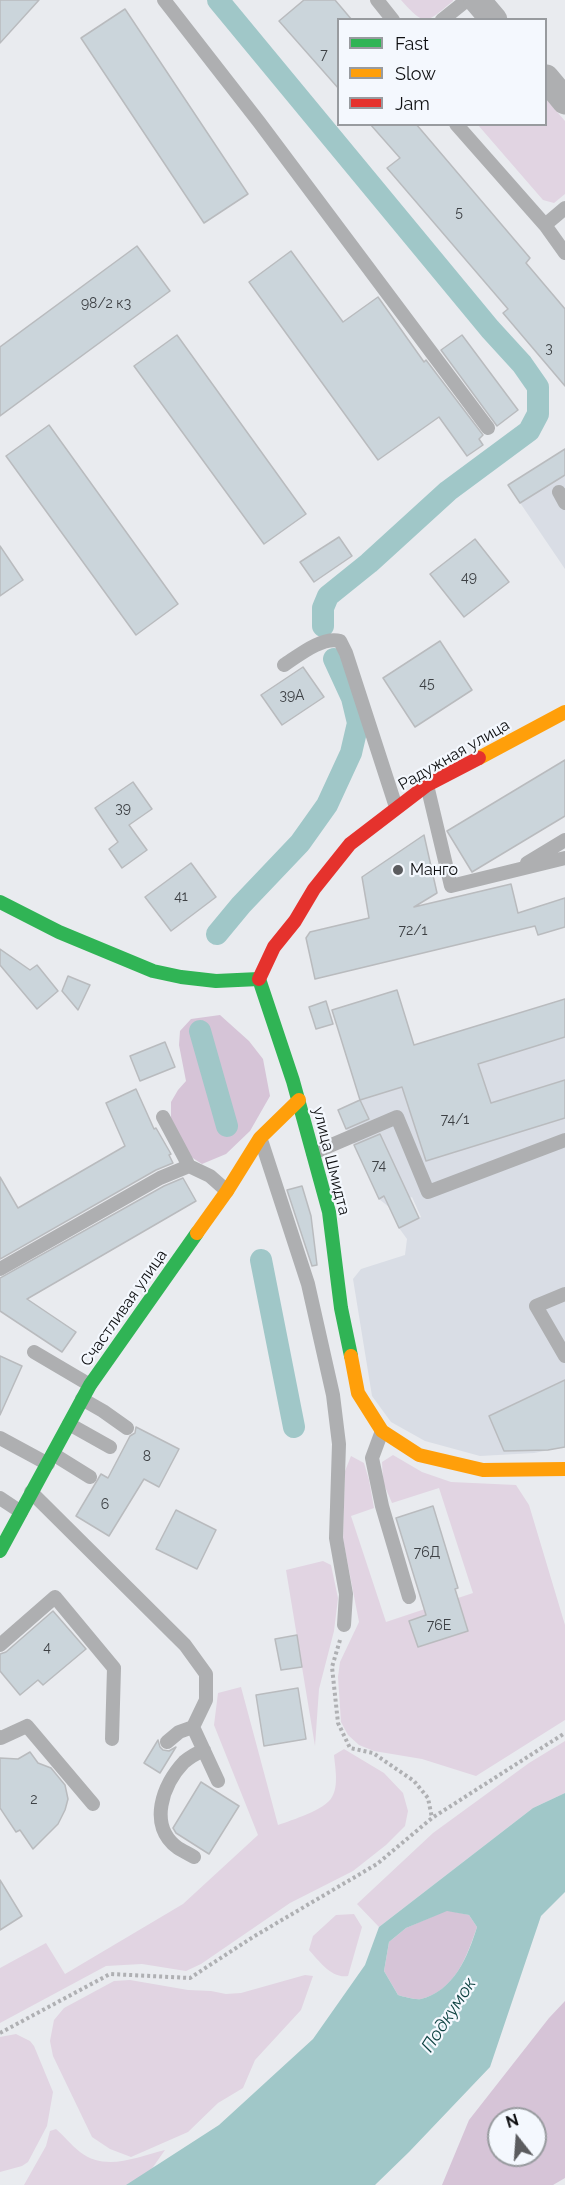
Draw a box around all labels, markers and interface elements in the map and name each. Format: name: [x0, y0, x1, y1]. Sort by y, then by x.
legend: [337, 18, 547, 126]
text: Fast: [395, 33, 429, 54]
house number: 7: [320, 47, 328, 63]
text: Slow: [395, 63, 436, 84]
text: Jam: [395, 93, 430, 114]
house number: 5: [455, 205, 463, 221]
house number: 98/2 к3: [81, 296, 131, 312]
house number: 3: [545, 341, 553, 357]
house number: 49: [461, 570, 477, 586]
house number: 45: [419, 676, 435, 692]
house number: 39А: [279, 688, 305, 704]
street label: Радужная улица: [395, 715, 513, 795]
house number: 39: [115, 801, 131, 817]
place label: Манго: [410, 860, 458, 880]
marker: Манго: [391, 863, 405, 877]
house number: 41: [174, 889, 188, 905]
house number: 72/1: [399, 923, 427, 939]
street label: улица Шмидта: [308, 1105, 354, 1217]
house number: 74/1: [441, 1112, 469, 1128]
house number: 74: [372, 1158, 386, 1174]
street label: Счастливая улица: [77, 1246, 171, 1370]
house number: 8: [143, 1449, 151, 1465]
house number: 6: [101, 1497, 109, 1513]
house number: 76Д: [414, 1545, 440, 1561]
house number: 76Е: [427, 1618, 451, 1634]
house number: 4: [43, 1640, 51, 1656]
house number: 2: [30, 1792, 38, 1808]
water label: Подкумок: [417, 1974, 481, 2056]
north arrow: [487, 2107, 547, 2167]
text: N: [504, 2110, 521, 2132]

